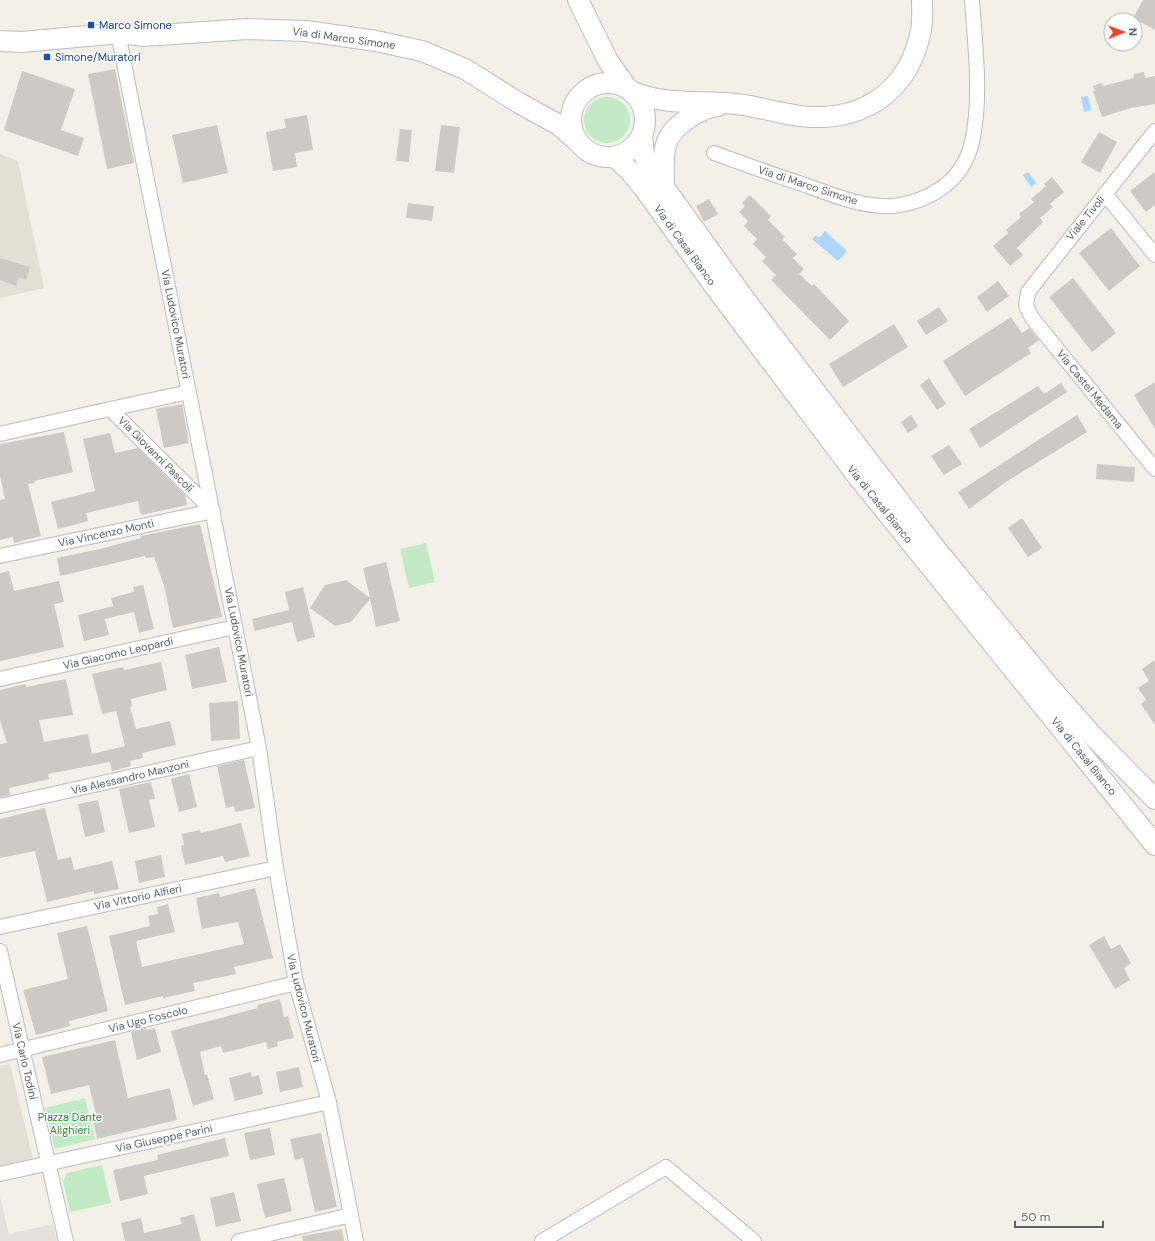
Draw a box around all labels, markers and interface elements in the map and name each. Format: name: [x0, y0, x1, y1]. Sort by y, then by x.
north arrow: [1103, 12, 1143, 52]
place label: Marco Simone: [99, 18, 172, 32]
marker: Marco Simone: [86, 20, 96, 30]
street label: Via di Marco Simone: [291, 24, 397, 52]
text: N: [1126, 28, 1140, 36]
place label: Simone/Muratori: [55, 50, 141, 64]
marker: Simone/Muratori: [42, 52, 52, 62]
street label: Via di Marco Simone: [756, 162, 860, 208]
street label: Viale Tivoli: [1063, 193, 1107, 243]
street label: Via di Casal Bianco: [651, 202, 719, 288]
street label: Via Ludovico Muratori: [159, 268, 193, 380]
street label: Via Castel Madama: [1054, 347, 1126, 431]
street label: Via Giovanni Pascoli: [115, 413, 197, 495]
street label: Via di Casal Bianco: [844, 462, 916, 546]
street label: Via Vincenzo Monti: [57, 516, 155, 550]
street label: Via Ludovico Muratori: [222, 586, 256, 698]
street label: Via Giacomo Leopardi: [62, 634, 174, 672]
street label: Via di Casal Bianco: [1048, 714, 1120, 798]
street label: Via Alessandro Manzoni: [70, 757, 190, 797]
street label: Via Vittorio Alfieri: [93, 881, 183, 913]
street label: Via Ludovico Muratori: [284, 952, 324, 1064]
street label: Via Ugo Foscolo: [107, 1002, 189, 1036]
street label: Via Carlo Todini: [9, 1021, 41, 1101]
park label: Piazza Dante Alighieri: [38, 1110, 102, 1137]
street label: Via Giuseppe Parini: [114, 1121, 214, 1155]
scale bar: [1015, 1203, 1103, 1229]
text: 50 m: [1021, 1209, 1050, 1225]

